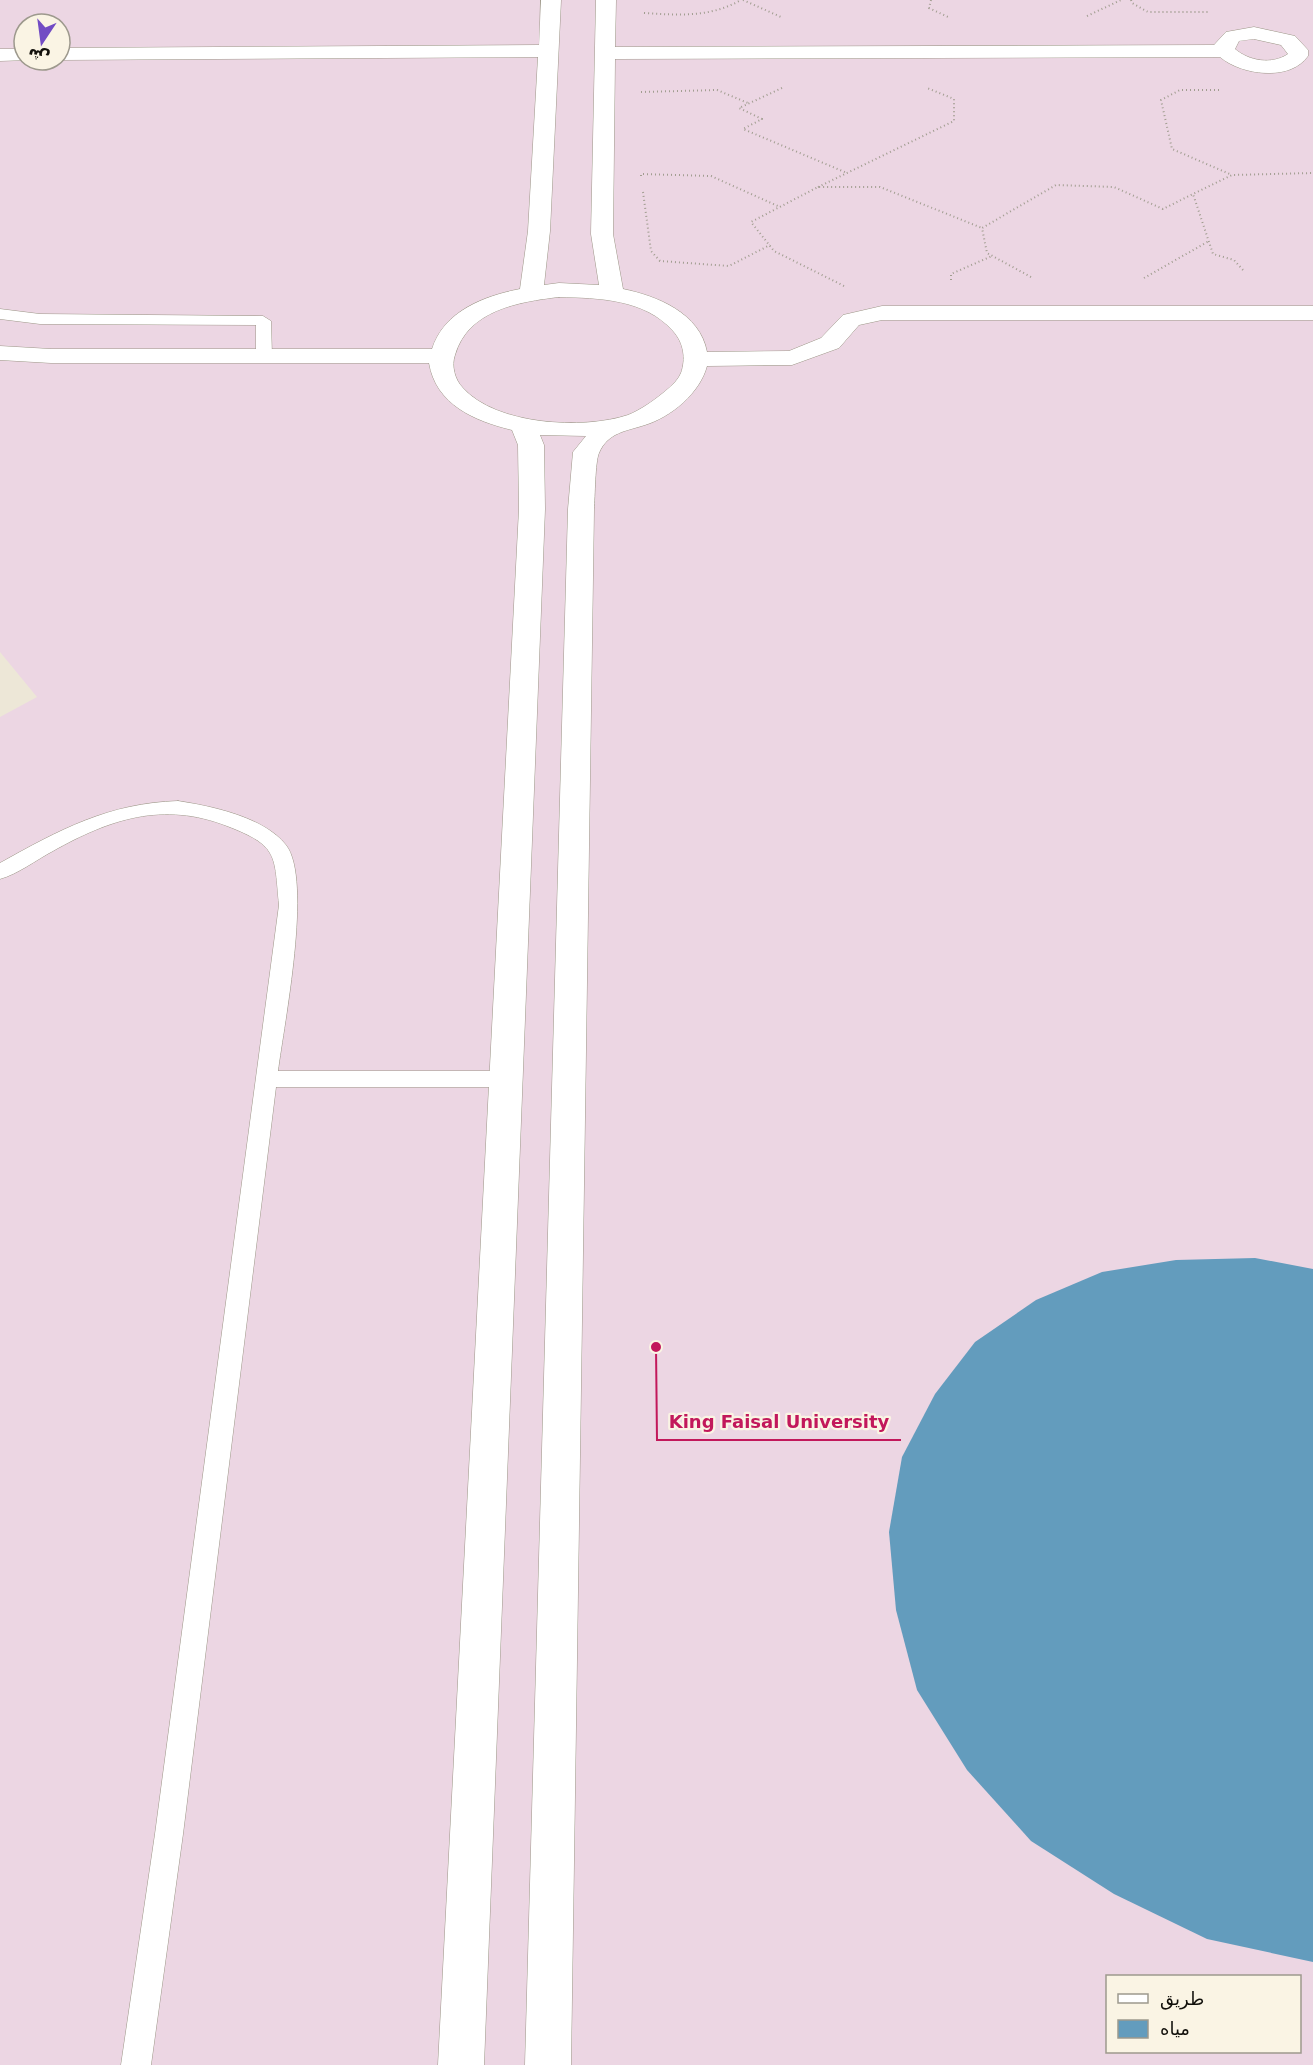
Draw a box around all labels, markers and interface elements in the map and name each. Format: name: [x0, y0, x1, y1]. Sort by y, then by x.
north arrow: [12, 12, 72, 72]
text: ش: [26, 44, 52, 68]
callout: King Faisal University: [657, 1404, 901, 1440]
text: King Faisal University: [669, 1411, 890, 1432]
legend: [1106, 1975, 1301, 2053]
text: طريق: [1160, 1988, 1204, 2010]
text: مياه: [1160, 2018, 1190, 2039]

